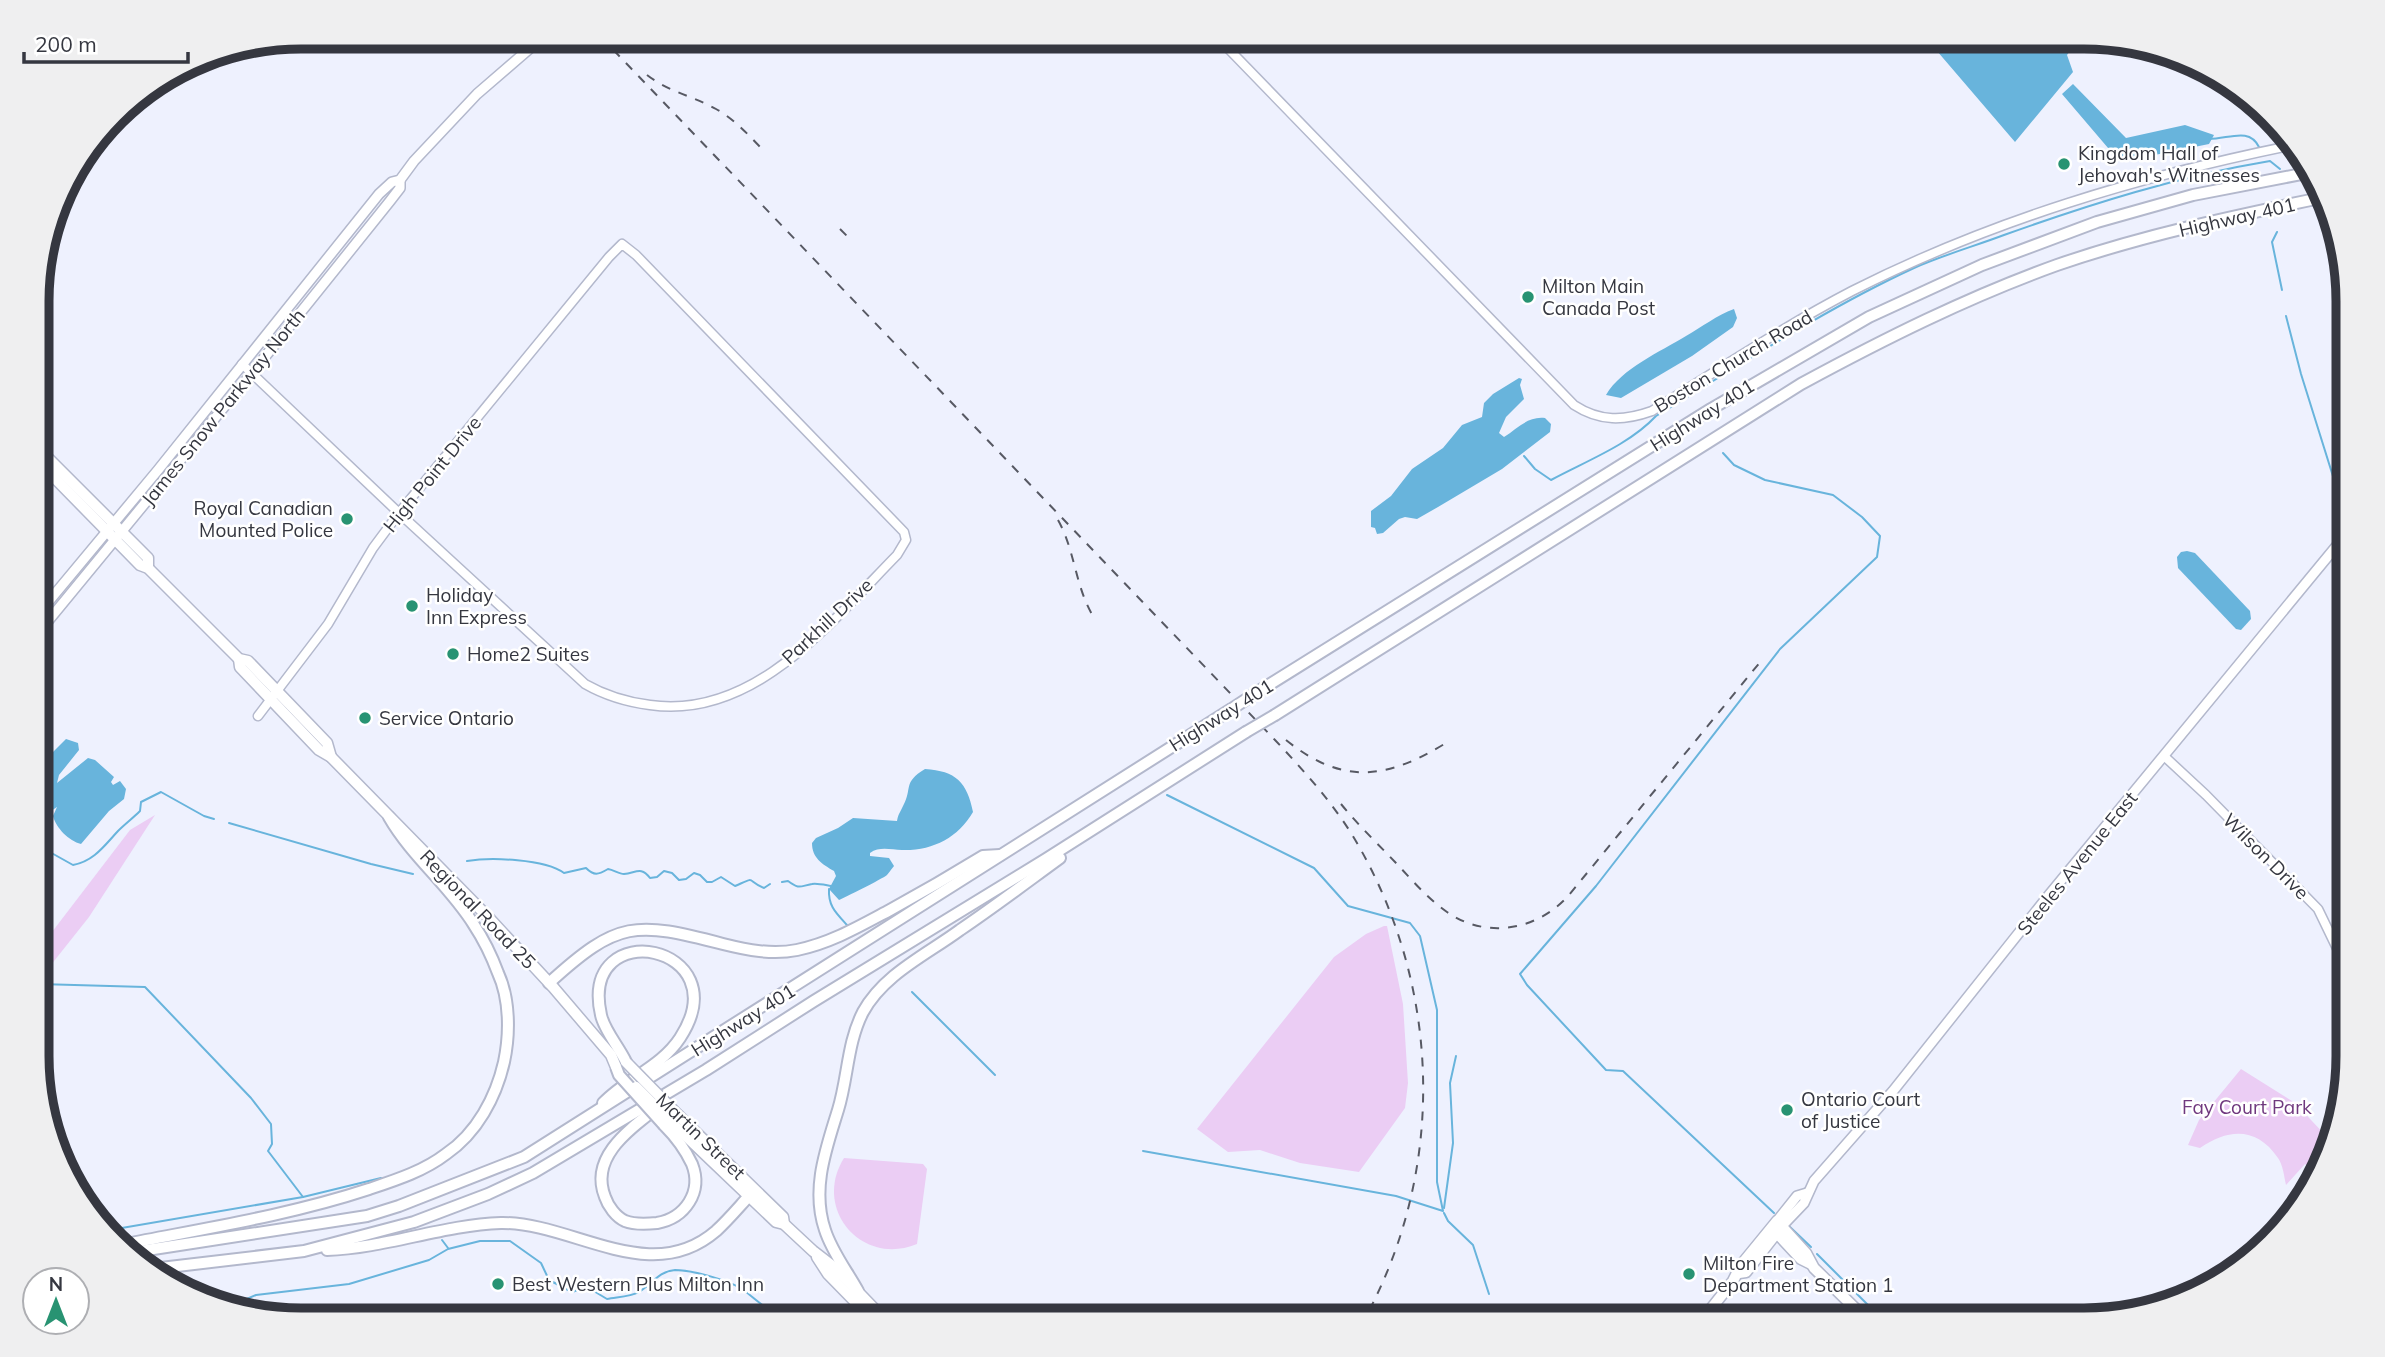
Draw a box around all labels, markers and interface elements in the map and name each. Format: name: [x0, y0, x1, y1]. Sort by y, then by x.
scale bar: [24, 21, 189, 65]
text: 200 m: [35, 31, 97, 57]
place label: Kingdom Hall of Jehovah's Witnesses: [2078, 141, 2260, 187]
marker: Kingdom Hall of Jehovah's Witnesses: [2056, 156, 2072, 172]
street label: Highway 401: [2177, 192, 2297, 242]
place label: Milton Main Canada Post: [1542, 274, 1655, 320]
marker: Milton Main Canada Post: [1520, 289, 1536, 305]
street label: James Snow Parkway North: [136, 304, 310, 510]
street label: Boston Church Road: [1649, 304, 1817, 418]
street label: Highway 401: [1645, 373, 1759, 457]
street label: High Point Drive: [378, 411, 486, 537]
place label: Royal Canadian Mounted Police: [194, 496, 333, 542]
marker: Royal Canadian Mounted Police: [339, 511, 355, 527]
street label: Parkhill Drive: [777, 573, 877, 669]
place label: Holiday Inn Express: [426, 583, 527, 629]
marker: Holiday Inn Express: [404, 598, 420, 614]
place label: Home2 Suites: [467, 642, 589, 666]
marker: Home2 Suites: [445, 646, 461, 662]
street label: Highway 401: [1164, 673, 1278, 757]
place label: Service Ontario: [379, 706, 514, 730]
marker: Service Ontario: [357, 710, 373, 726]
street label: Steeles Avenue East: [2012, 786, 2142, 940]
street label: Wilson Drive: [2218, 808, 2314, 904]
street label: Regional Road 25: [415, 844, 541, 974]
street label: Highway 401: [686, 978, 800, 1062]
street label: Martin Street: [651, 1087, 751, 1185]
place label: Ontario Court of Justice: [1801, 1087, 1921, 1133]
park label: Fay Court Park: [2182, 1095, 2312, 1119]
marker: Ontario Court of Justice: [1779, 1102, 1795, 1118]
place label: Milton Fire Department Station 1: [1703, 1251, 1894, 1297]
north arrow: [21, 1266, 91, 1336]
marker: Milton Fire Department Station 1: [1681, 1266, 1697, 1282]
text: N: [49, 1272, 63, 1296]
place label: Best Western Plus Milton Inn: [512, 1272, 764, 1296]
marker: Best Western Plus Milton Inn: [490, 1276, 506, 1292]

